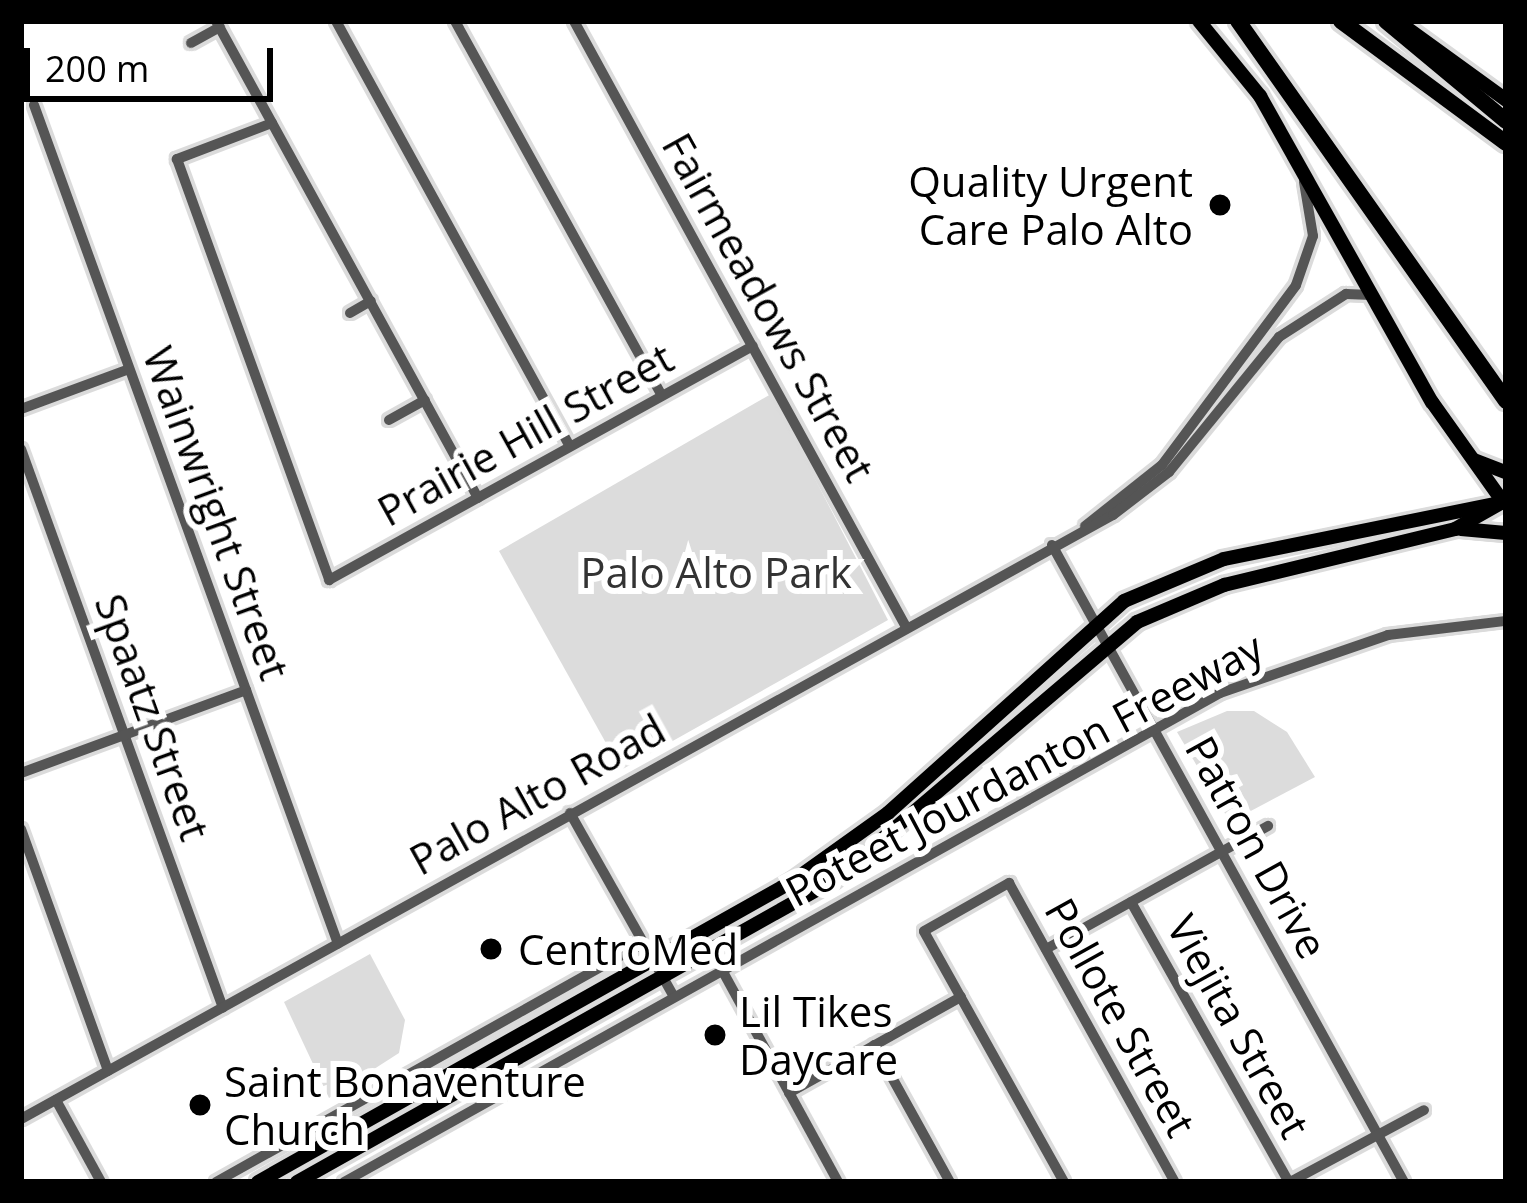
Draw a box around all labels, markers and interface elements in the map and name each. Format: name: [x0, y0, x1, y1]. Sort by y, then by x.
scale bar: [30, 24, 279, 98]
text: 200 m: [45, 44, 149, 93]
street label: Fairmeadows Street: [652, 124, 886, 490]
place label: Quality Urgent Care Palo Alto: [908, 156, 1193, 255]
marker: Quality Urgent Care Palo Alto: [1204, 189, 1236, 221]
street label: Prairie Hill Street: [369, 332, 681, 536]
street label: Wainwright Street: [133, 340, 301, 686]
park label: Palo Alto Park: [580, 547, 852, 597]
street label: Spaatz Street: [85, 587, 221, 847]
street label: Poteet Jourdanton Freeway: [777, 622, 1271, 916]
street label: Palo Alto Road: [401, 703, 673, 885]
street label: Patron Drive: [1175, 727, 1339, 967]
street label: Pollote Street: [1035, 889, 1207, 1145]
street label: Viejita Street: [1157, 906, 1321, 1146]
place label: CentroMed: [518, 924, 738, 974]
marker: CentroMed: [475, 933, 507, 965]
place label: Lil Tikes Daycare: [739, 986, 898, 1084]
marker: Lil Tikes Daycare: [702, 1022, 728, 1048]
place label: Saint Bonaventure Church: [224, 1056, 586, 1154]
marker: Saint Bonaventure Church: [187, 1092, 213, 1118]

